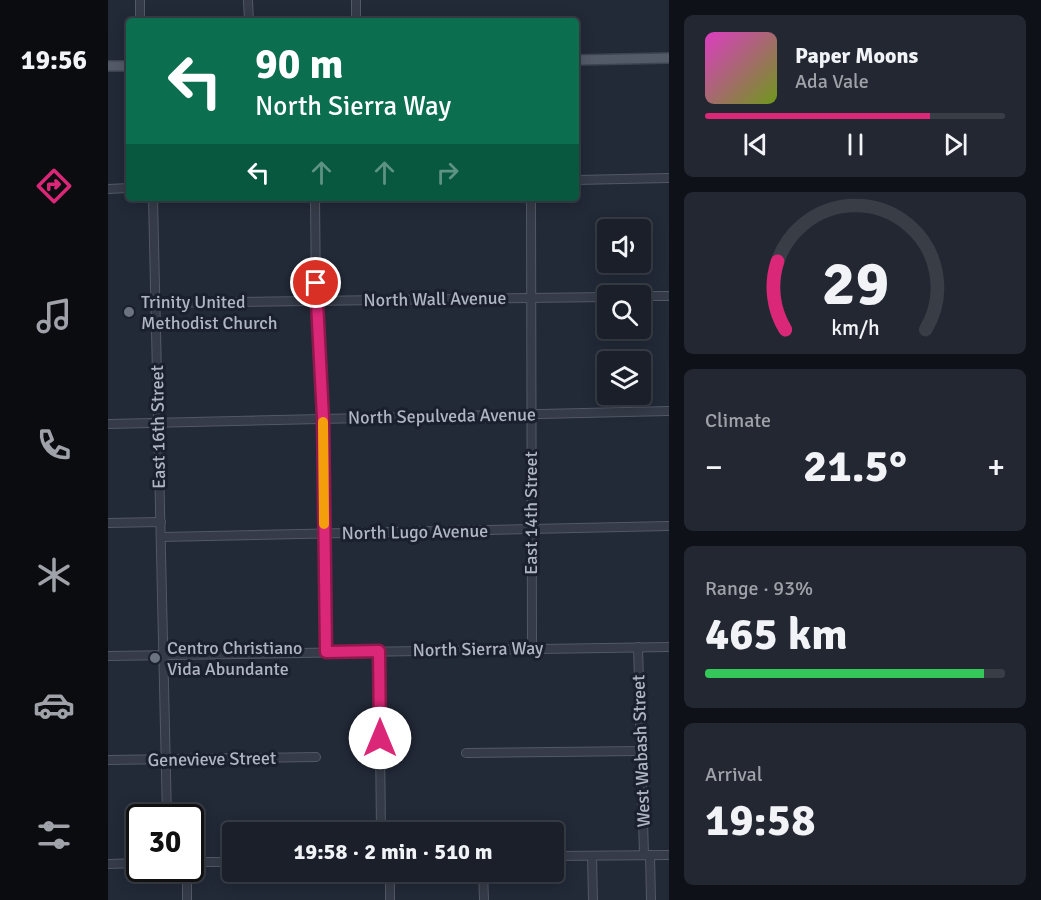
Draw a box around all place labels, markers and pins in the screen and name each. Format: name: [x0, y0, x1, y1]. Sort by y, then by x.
pin: [290, 257, 341, 308]
place label: Trinity United Methodist Church: [141, 291, 278, 334]
marker: Trinity United Methodist Church: [122, 305, 136, 319]
place label: Centro Christiano Vida Abundante: [167, 637, 302, 680]
marker: Centro Christiano Vida Abundante: [148, 651, 162, 665]

